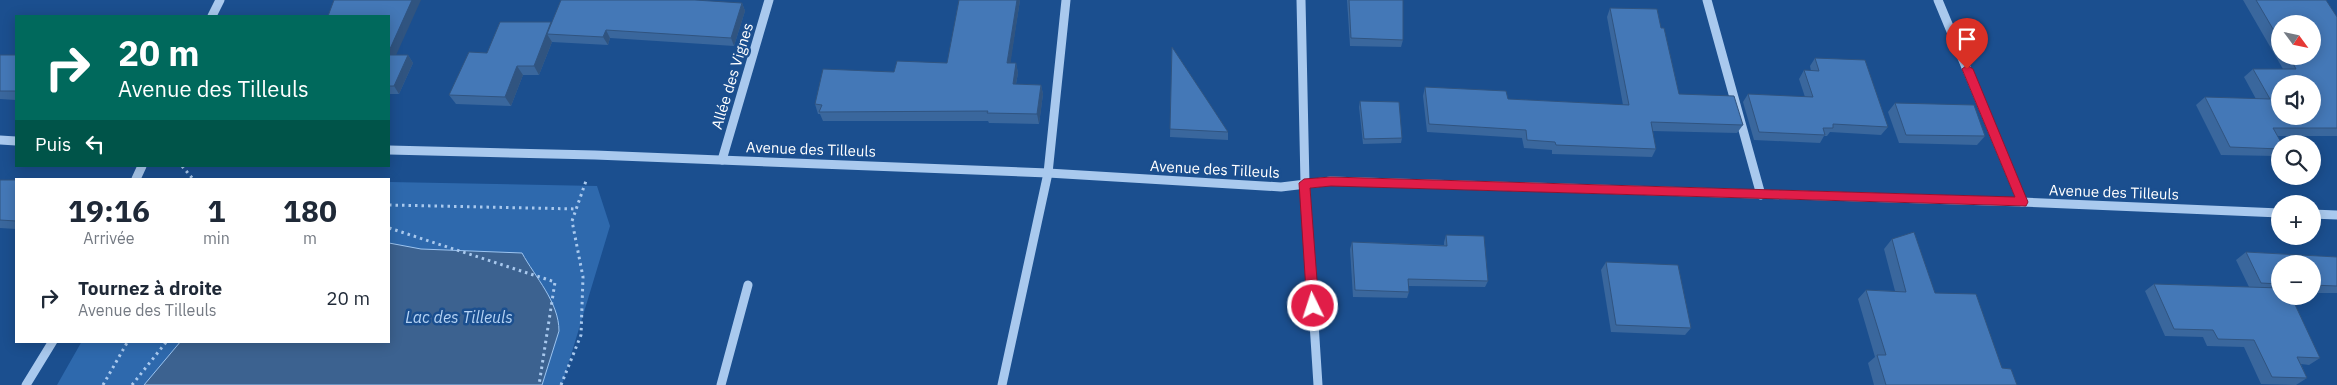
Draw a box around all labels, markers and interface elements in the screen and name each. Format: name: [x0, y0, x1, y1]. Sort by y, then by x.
north arrow: [2271, 15, 2321, 65]
map controls: [2271, 15, 2321, 305]
pin: [1946, 18, 1988, 69]
street label: Allée des Vignes: [707, 20, 757, 132]
icon: arrive: [1953, 25, 1981, 53]
text: 20 m: [118, 30, 200, 76]
icon: right: [35, 35, 100, 100]
text: Avenue des Tilleuls: [118, 74, 309, 103]
button: sound: [2271, 75, 2321, 125]
icon: left: [81, 130, 109, 158]
text: Puis: [35, 132, 71, 156]
button: search: [2271, 135, 2321, 185]
street label: Avenue des Tilleuls: [746, 137, 876, 161]
street label: Avenue des Tilleuls: [1150, 156, 1280, 182]
street label: Avenue des Tilleuls: [2049, 180, 2179, 204]
text: 19:16: [68, 191, 150, 230]
text: 1: [207, 191, 225, 230]
text: 180: [283, 191, 337, 230]
button: +: [2271, 195, 2321, 245]
text: Arrivée: [83, 228, 135, 248]
text: min: [203, 228, 230, 248]
text: m: [303, 228, 317, 248]
button: −: [2271, 255, 2321, 305]
text: Tournez à droite: [78, 276, 222, 300]
position arrow: [1286, 279, 1338, 331]
icon: right: [35, 284, 63, 312]
text: 20 m: [326, 286, 370, 310]
text: Avenue des Tilleuls: [78, 300, 217, 320]
water label: Lac des Tilleuls: [405, 307, 513, 327]

